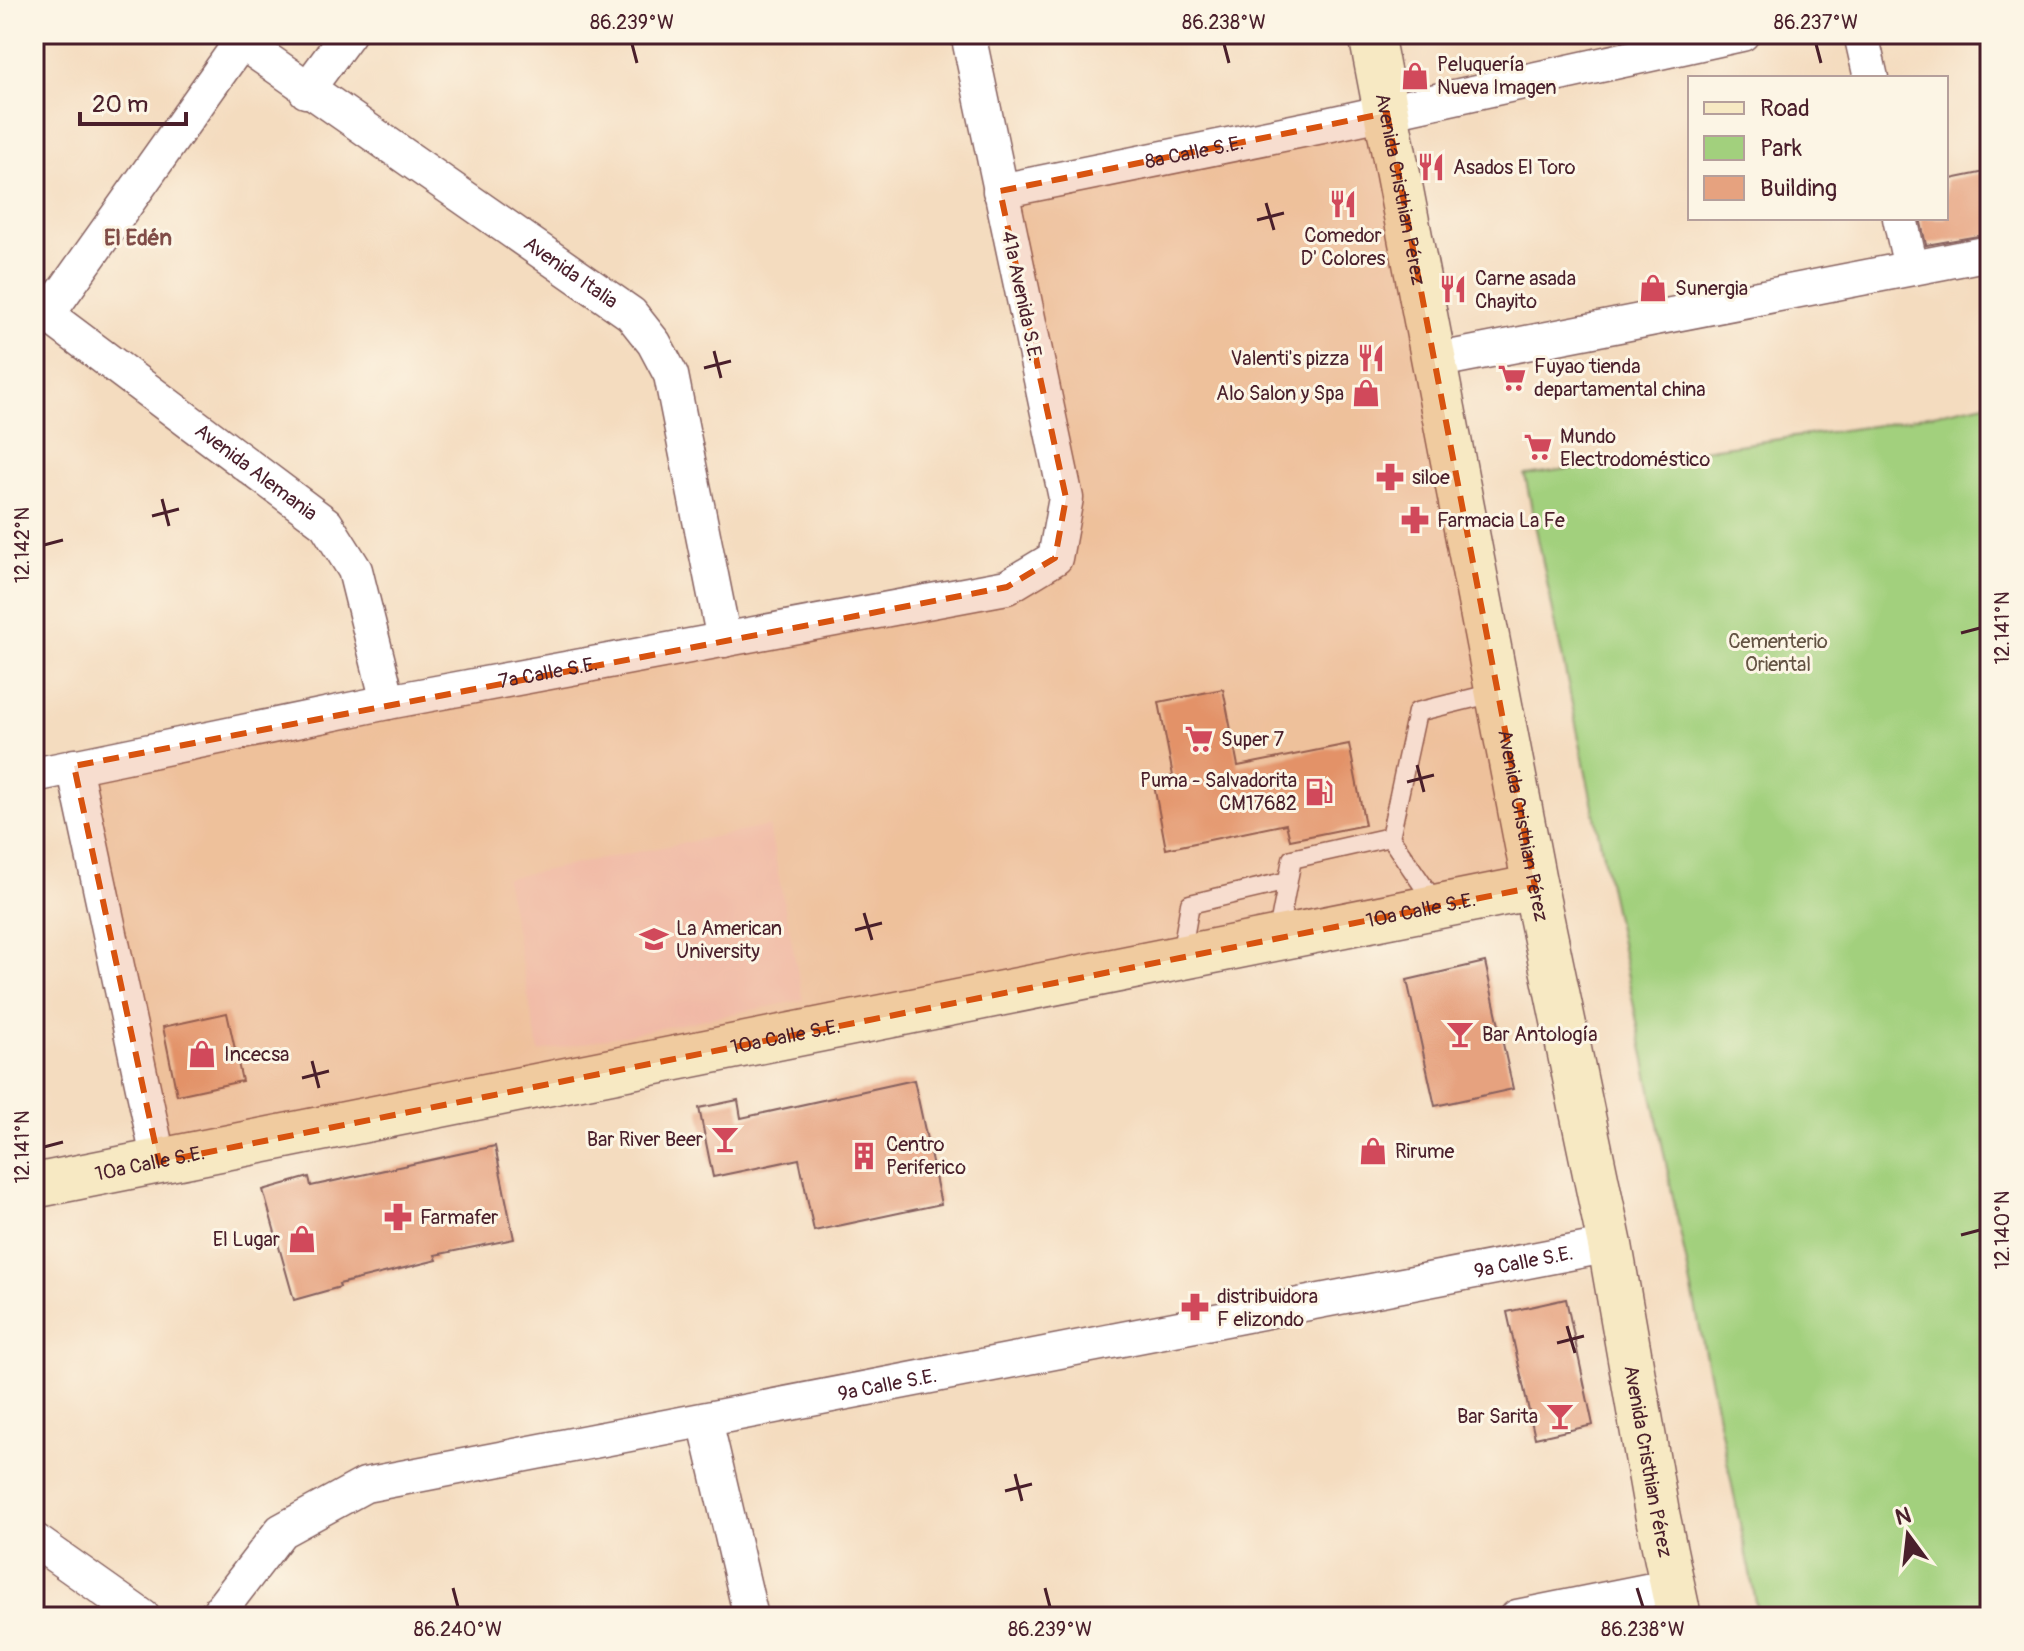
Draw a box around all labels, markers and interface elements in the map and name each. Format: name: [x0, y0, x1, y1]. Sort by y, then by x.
text: 86.239°W: [590, 10, 674, 35]
text: 86.238°W: [1182, 10, 1266, 35]
text: 86.237°W: [1774, 10, 1858, 35]
place label: Peluquería Nueva Imagen: [1437, 52, 1557, 100]
shop icon: Peluquería Nueva Imagen: [1400, 61, 1430, 91]
scale bar: [80, 76, 186, 126]
legend: [1688, 76, 1948, 220]
text: 20 m: [92, 90, 148, 119]
street label: Avenida Cristhian Pérez: [1370, 91, 1432, 287]
text: Road: [1760, 94, 1810, 123]
street label: 8a Calle S.E.: [1143, 130, 1246, 174]
text: Park: [1760, 134, 1802, 163]
restaurant icon: Asados El Toro: [1416, 152, 1446, 182]
place label: Asados El Toro: [1453, 155, 1576, 180]
text: Building: [1760, 174, 1837, 203]
restaurant icon: Comedor D' Colores: [1328, 189, 1358, 219]
place label: Comedor D' Colores: [1301, 223, 1386, 271]
district label: El Edén: [104, 224, 172, 252]
street label: 41a Avenida S.E.: [996, 229, 1048, 363]
street label: Avenida Italia: [519, 231, 623, 314]
place label: Carne asada Chayito: [1475, 266, 1576, 314]
shop icon: Sunergia: [1638, 273, 1668, 303]
restaurant icon: Carne asada Chayito: [1438, 274, 1468, 304]
place label: Sunergia: [1675, 276, 1748, 301]
restaurant icon: Valenti's pizza: [1356, 343, 1386, 373]
place label: Valenti's pizza: [1230, 346, 1349, 371]
place label: Fuyao tienda departamental china: [1534, 354, 1706, 402]
supermarket icon: Fuyao tienda departamental china: [1497, 363, 1527, 393]
shop icon: Alo Salon y Spa: [1351, 378, 1381, 408]
place label: Alo Salon y Spa: [1216, 381, 1344, 406]
street label: Avenida Alemania: [190, 418, 323, 526]
place label: Mundo Electrodoméstico: [1560, 424, 1710, 472]
supermarket icon: Mundo Electrodoméstico: [1523, 432, 1553, 462]
pharmacy icon: siloe: [1375, 462, 1405, 492]
place label: siloe: [1412, 465, 1450, 490]
pharmacy icon: Farmacia La Fe: [1400, 505, 1430, 535]
text: 12.142°N: [10, 507, 35, 583]
place label: Farmacia La Fe: [1437, 508, 1565, 533]
text: 12.141°N: [1990, 592, 2015, 664]
park label: Cementerio Oriental: [1728, 629, 1828, 677]
street label: 7a Calle S.E.: [496, 651, 600, 694]
supermarket icon: Super 7: [1184, 724, 1214, 754]
place label: Super 7: [1221, 727, 1285, 752]
street label: Avenida Cristhian Pérez: [1492, 727, 1554, 924]
place label: Puma - Salvadorita CM17682: [1140, 768, 1297, 816]
fuel station icon: Puma - Salvadorita CM17682: [1304, 777, 1334, 807]
street label: 10a Calle S.E.: [1364, 887, 1478, 933]
place label: La American University: [676, 916, 782, 964]
school or university icon: La American University: [639, 924, 669, 954]
street label: 10a Calle S.E.: [728, 1013, 842, 1059]
bar icon: Bar Antología: [1445, 1019, 1475, 1049]
place label: Bar Antología: [1482, 1022, 1597, 1047]
shop icon: Incecsa: [187, 1039, 217, 1069]
place label: Incecsa: [224, 1042, 289, 1067]
text: 12.141°N: [10, 1111, 35, 1183]
bar icon: Bar River Beer: [710, 1124, 740, 1154]
place label: Bar River Beer: [587, 1127, 703, 1152]
place label: Centro Periferico: [886, 1132, 966, 1180]
shop icon: Rirume: [1358, 1136, 1388, 1166]
place label: Rirume: [1395, 1139, 1455, 1164]
street label: 10a Calle S.E.: [93, 1140, 207, 1186]
building icon: Centro Periferico: [849, 1141, 879, 1171]
text: 12.140°N: [1990, 1191, 2015, 1269]
pharmacy icon: Farmafer: [383, 1202, 413, 1232]
place label: Farmafer: [420, 1205, 498, 1230]
shop icon: El Lugar: [287, 1224, 317, 1254]
place label: El Lugar: [213, 1227, 280, 1252]
street label: 9a Calle S.E.: [1472, 1240, 1575, 1283]
place label: distribuidora F elizondo: [1217, 1284, 1318, 1332]
pharmacy icon: distribuidora F elizondo: [1180, 1292, 1210, 1322]
street label: 9a Calle S.E.: [836, 1363, 939, 1406]
street label: Avenida Cristhian Pérez: [1619, 1363, 1679, 1560]
bar icon: Bar Sarita: [1545, 1401, 1575, 1431]
place label: Bar Sarita: [1457, 1404, 1538, 1429]
north arrow: [1868, 1495, 1948, 1575]
text: N: [1892, 1501, 1914, 1532]
text: 86.240°W: [414, 1617, 502, 1642]
text: 86.239°W: [1008, 1617, 1092, 1642]
text: 86.238°W: [1601, 1617, 1685, 1642]

